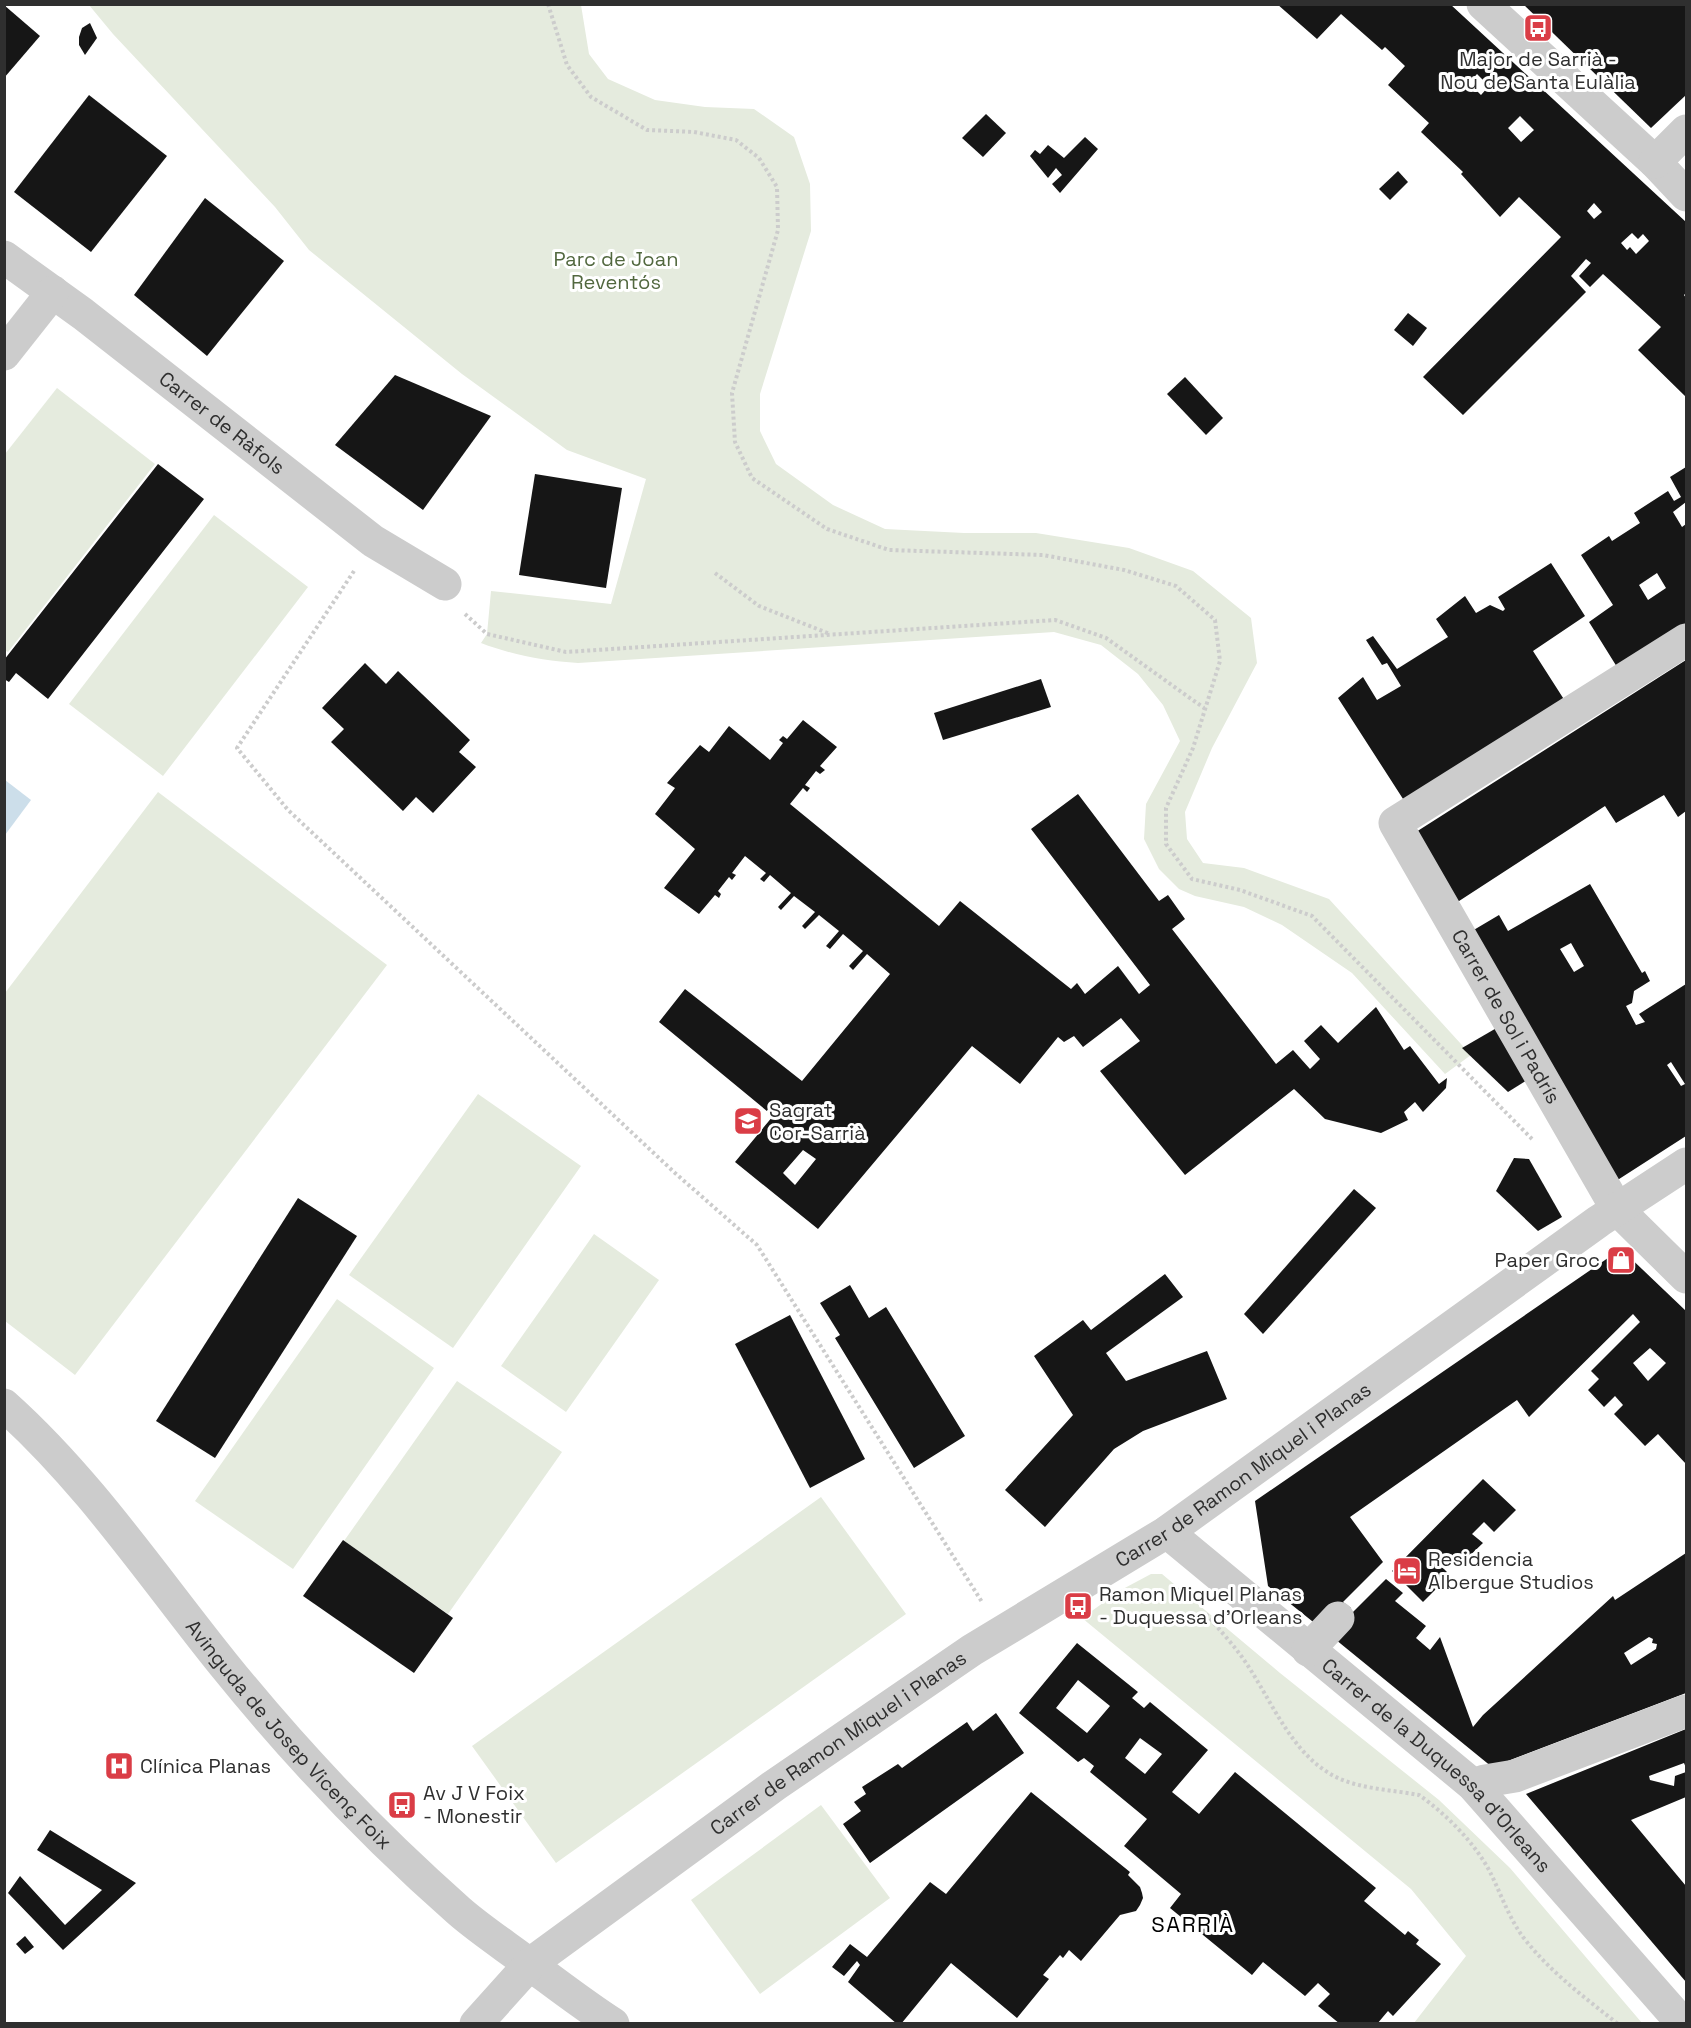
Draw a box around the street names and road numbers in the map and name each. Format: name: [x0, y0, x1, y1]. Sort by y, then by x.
street label: Carrer de Ràfols: [154, 365, 290, 480]
street label: Carrer de Sol i Padrís: [1446, 925, 1567, 1108]
street label: Carrer de Ramon Miquel i Planas: [1111, 1376, 1376, 1573]
street label: Avinguda de Josep Vicenç Foix: [180, 1614, 398, 1855]
street label: Carrer de Ramon Miquel i Planas: [705, 1645, 971, 1841]
street label: Carrer de la Duquessa d'Orleans: [1316, 1652, 1557, 1878]

